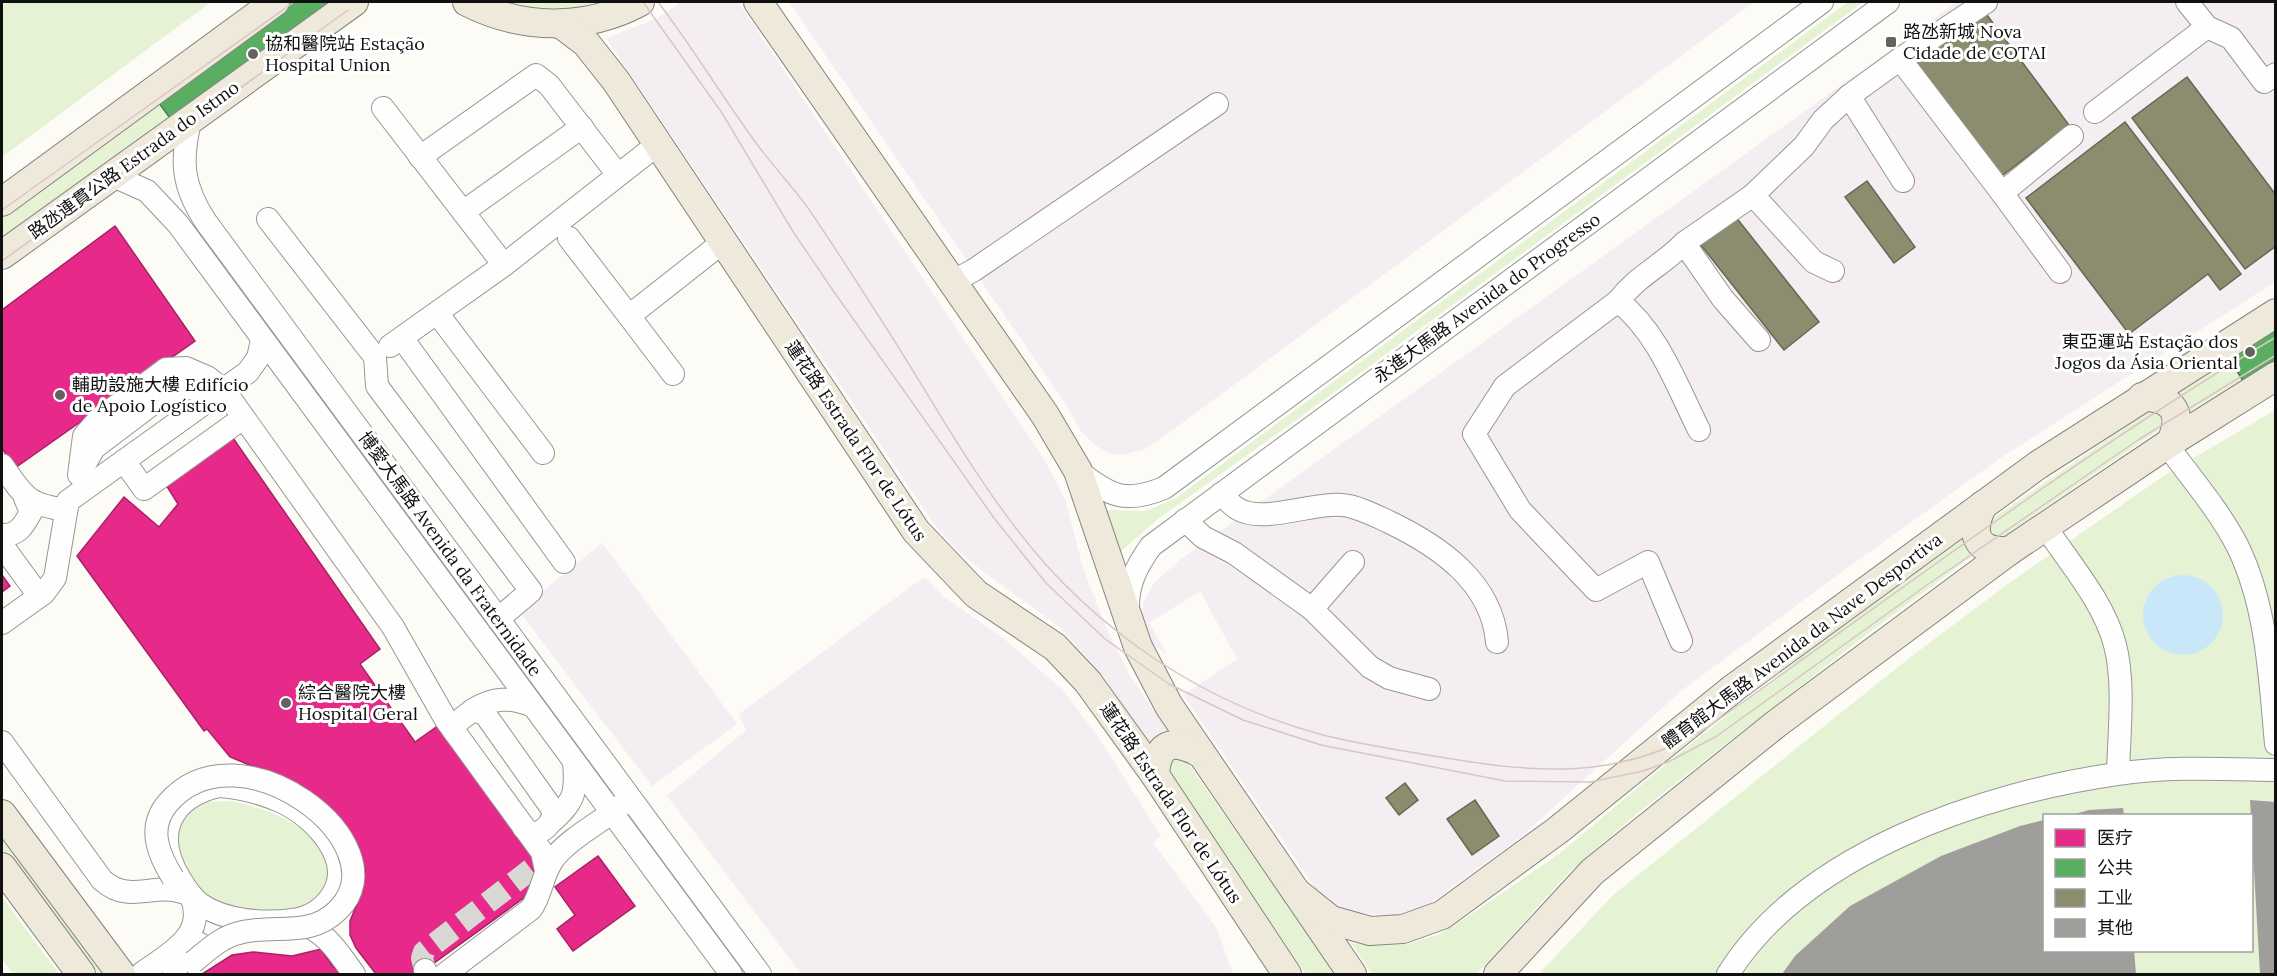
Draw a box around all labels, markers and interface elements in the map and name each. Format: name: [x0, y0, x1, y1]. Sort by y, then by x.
place label: 路氹新城 Nova Cidade de COTAI: [1903, 20, 2046, 64]
place label: 協和醫院站 Estação Hospital Union: [265, 32, 425, 76]
marker: 路氹新城 Nova Cidade de COTAI: [1884, 35, 1898, 49]
marker: 協和醫院站 Estação Hospital Union: [246, 47, 260, 61]
street label: 路氹連貫公路 Estrada do Istmo: [24, 75, 244, 244]
street label: 永進大馬路 Avenida do Progresso: [1369, 208, 1605, 388]
place label: 東亞運站 Estação dos Jogos da Ásia Oriental: [2054, 330, 2238, 374]
street label: 蓮花路 Estrada Flor de Lótus: [781, 336, 932, 545]
marker: 東亞運站 Estação dos Jogos da Ásia Oriental: [2243, 345, 2257, 359]
place label: 輔助設施大樓 Edifício de Apoio Logístico: [72, 373, 249, 417]
marker: 輔助設施大樓 Edifício de Apoio Logístico: [53, 388, 67, 402]
street label: 博愛大馬路 Avenida da Fraternidade: [354, 427, 547, 681]
street label: 體育館大馬路 Avenida da Nave Desportiva: [1657, 528, 1946, 754]
place label: 綜合醫院大樓 Hospital Geral: [298, 681, 418, 725]
marker: 綜合醫院大樓 Hospital Geral: [279, 696, 293, 710]
street label: 蓮花路 Estrada Flor de Lótus: [1096, 698, 1247, 907]
legend: [2043, 814, 2253, 952]
text: 医疗: [2097, 826, 2133, 849]
text: 公共: [2097, 856, 2133, 879]
text: 工业: [2097, 886, 2133, 909]
text: 其他: [2097, 916, 2133, 939]

